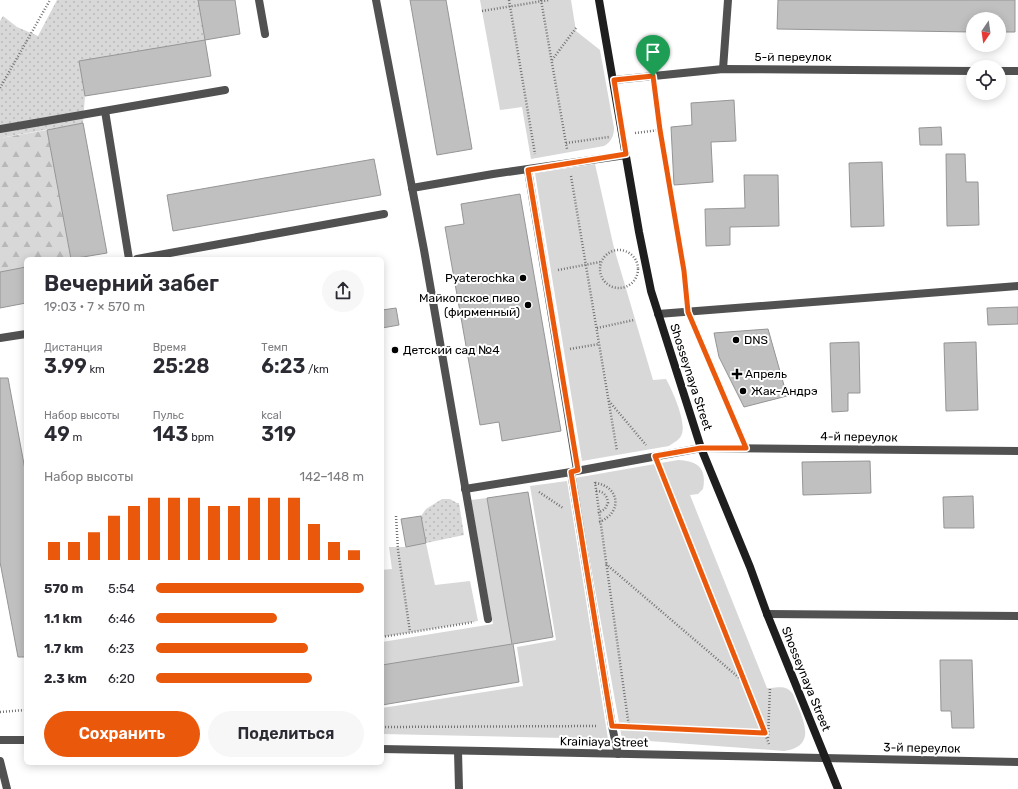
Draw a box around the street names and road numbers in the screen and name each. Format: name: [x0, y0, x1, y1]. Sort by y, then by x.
street label: 5-й переулок: [754, 50, 832, 64]
street label: Shosseynaya Street: [667, 322, 715, 432]
street label: 4-й переулок: [820, 429, 898, 445]
street label: Shosseynaya Street: [779, 625, 833, 734]
street label: Krainiaya Street: [560, 734, 649, 750]
street label: 3-й переулок: [883, 740, 961, 756]

